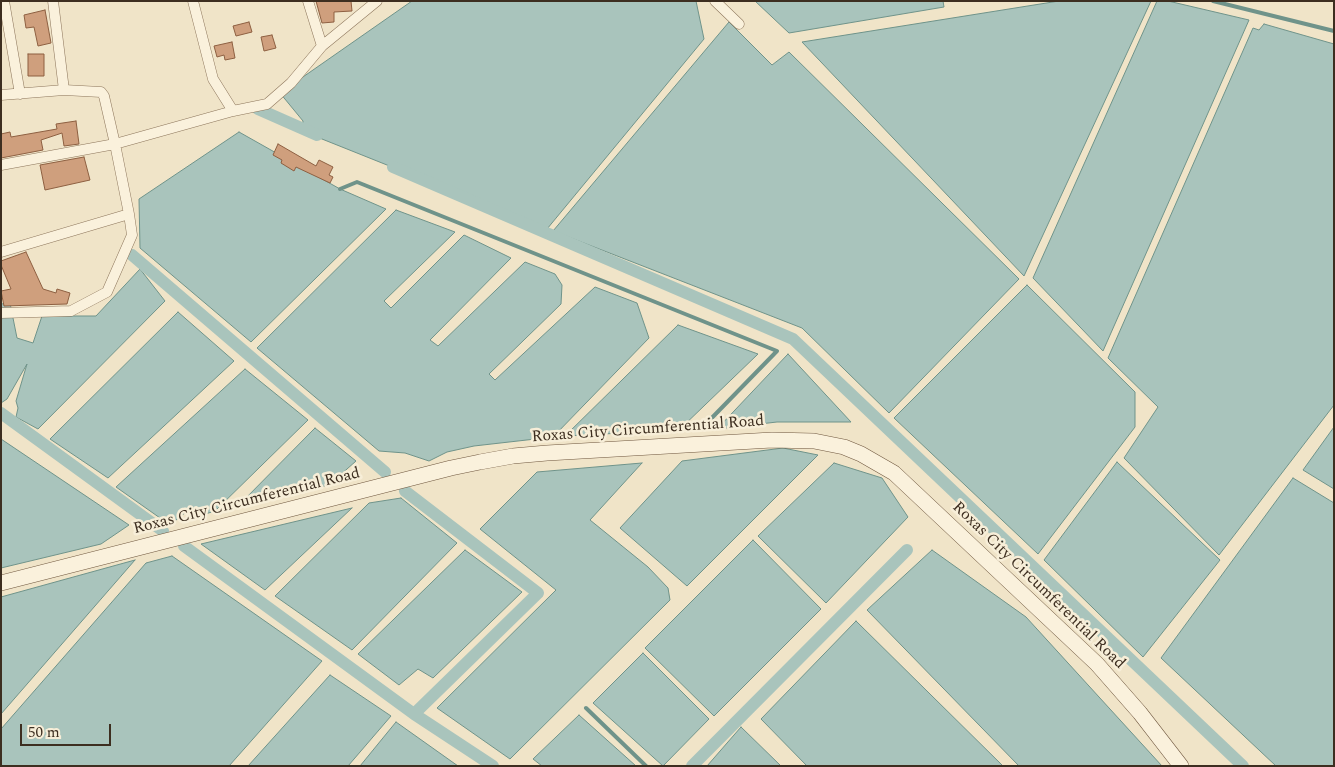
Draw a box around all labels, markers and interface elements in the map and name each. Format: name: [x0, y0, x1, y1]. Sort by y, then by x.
street label: Roxas City Circumferential Road: [531, 412, 765, 448]
street label: Roxas City Circumferential Road: [132, 465, 362, 539]
street label: Roxas City Circumferential Road: [948, 498, 1128, 674]
scale bar: [22, 714, 114, 746]
text: 50 m: [28, 721, 60, 744]

